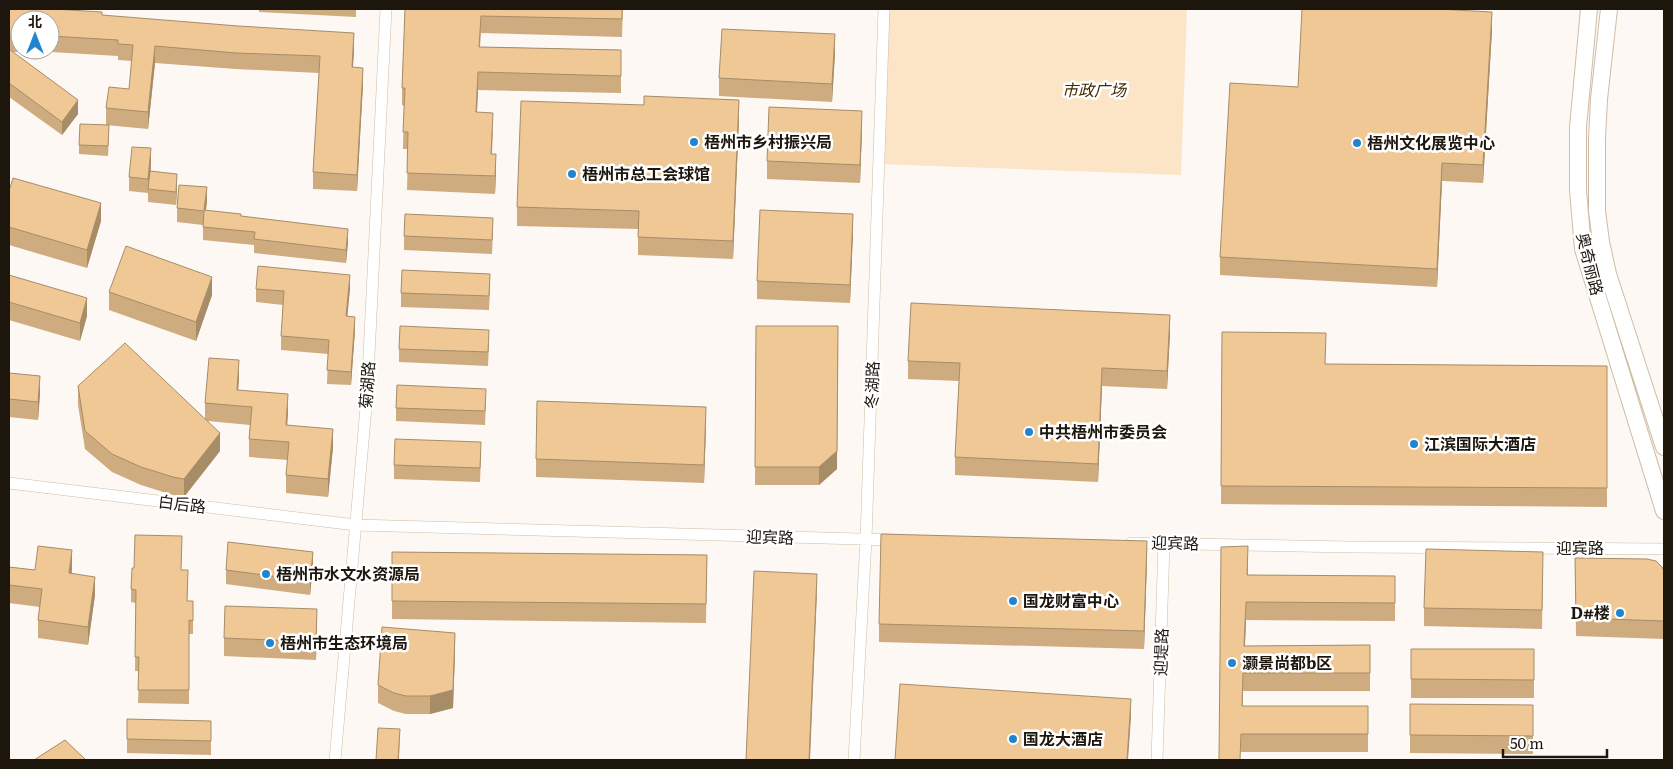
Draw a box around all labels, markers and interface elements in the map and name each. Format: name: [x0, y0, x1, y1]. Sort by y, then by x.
north arrow: [10, 10, 60, 60]
text: 北: [28, 11, 42, 31]
park label: 市政广场: [1062, 77, 1128, 101]
place label: 梧州市乡村振兴局: [704, 129, 832, 153]
place label: 梧州文化展览中心: [1367, 130, 1495, 154]
marker: 梧州市乡村振兴局: [688, 136, 700, 148]
marker: 梧州文化展览中心: [1351, 137, 1363, 149]
place label: 梧州市总工会球馆: [582, 161, 710, 185]
marker: 梧州市总工会球馆: [566, 168, 578, 180]
street label: 奥奇丽路: [1572, 230, 1610, 298]
street label: 菊湖路: [352, 360, 380, 410]
street label: 冬湖路: [858, 361, 884, 409]
place label: 中共梧州市委员会: [1039, 419, 1167, 443]
marker: 中共梧州市委员会: [1023, 426, 1035, 438]
place label: 江滨国际大酒店: [1424, 431, 1536, 455]
marker: 江滨国际大酒店: [1408, 438, 1420, 450]
street label: 白后路: [157, 488, 207, 518]
street label: 迎宾路: [746, 523, 794, 549]
street label: 迎宾路: [1151, 530, 1199, 554]
street label: 迎宾路: [1556, 535, 1604, 559]
place label: 梧州市水文水资源局: [276, 561, 420, 585]
marker: 梧州市水文水资源局: [260, 568, 272, 580]
place label: 国龙财富中心: [1023, 588, 1119, 612]
marker: 国龙财富中心: [1007, 595, 1019, 607]
place label: D#楼: [1570, 600, 1610, 624]
marker: D#楼: [1614, 607, 1626, 619]
street label: 迎堤路: [1147, 628, 1173, 676]
place label: 梧州市生态环境局: [280, 630, 408, 654]
marker: 梧州市生态环境局: [264, 637, 276, 649]
place label: 灏景尚都b区: [1242, 650, 1332, 674]
marker: 灏景尚都b区: [1226, 657, 1238, 669]
place label: 国龙大酒店: [1023, 726, 1103, 750]
scale bar: [1503, 726, 1607, 758]
text: 50 m: [1510, 731, 1544, 754]
marker: 国龙大酒店: [1007, 733, 1019, 745]

